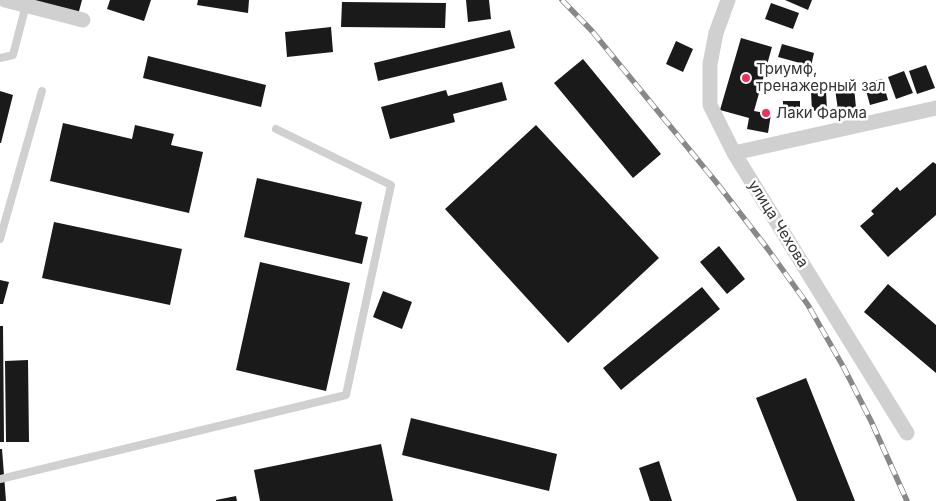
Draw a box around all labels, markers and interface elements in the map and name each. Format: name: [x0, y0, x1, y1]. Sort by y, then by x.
place label: Триумф, тренажерный зал: [756, 60, 886, 95]
marker: Триумф, тренажерный зал: [740, 72, 752, 84]
place label: Лаки Фарма: [776, 104, 867, 122]
marker: Лаки Фарма: [760, 107, 772, 119]
street label: улица Чехова: [744, 177, 812, 271]

